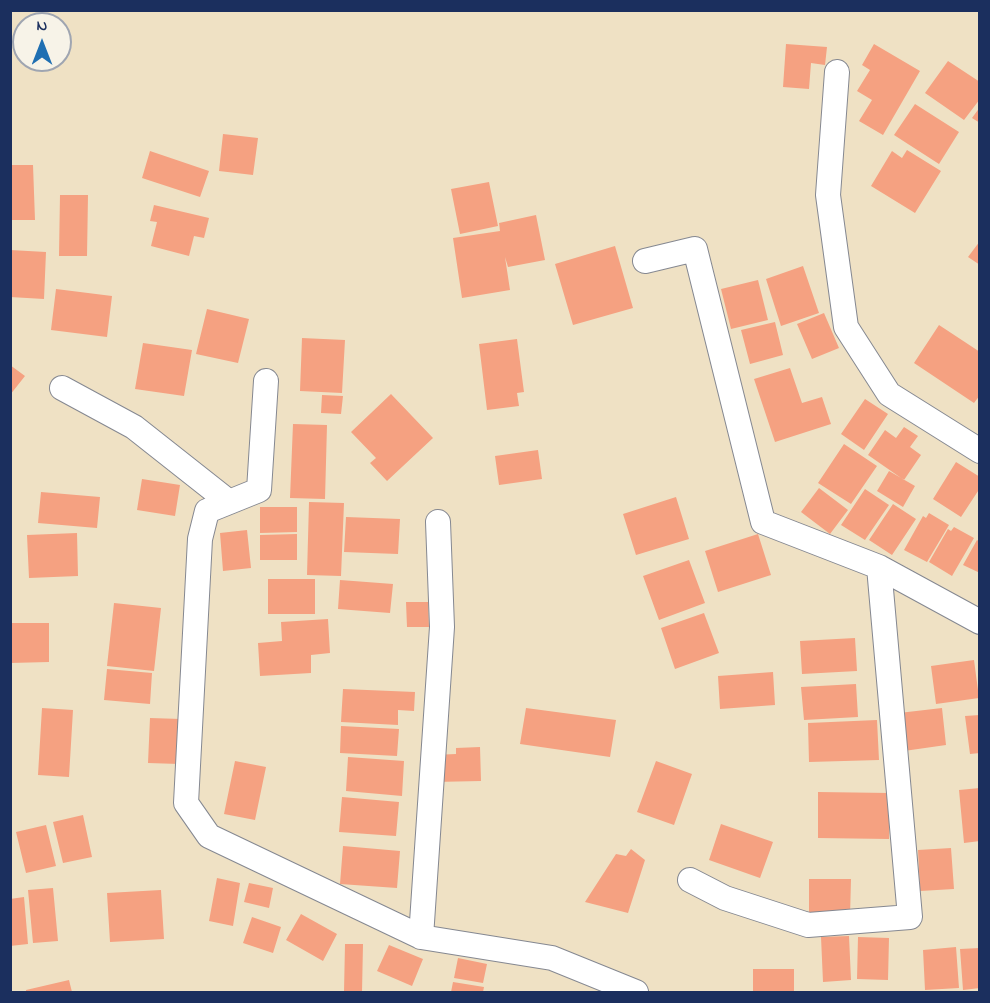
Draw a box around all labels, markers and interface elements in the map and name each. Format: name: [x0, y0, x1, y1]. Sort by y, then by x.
north arrow: [12, 12, 72, 72]
text: N: [37, 14, 47, 38]

